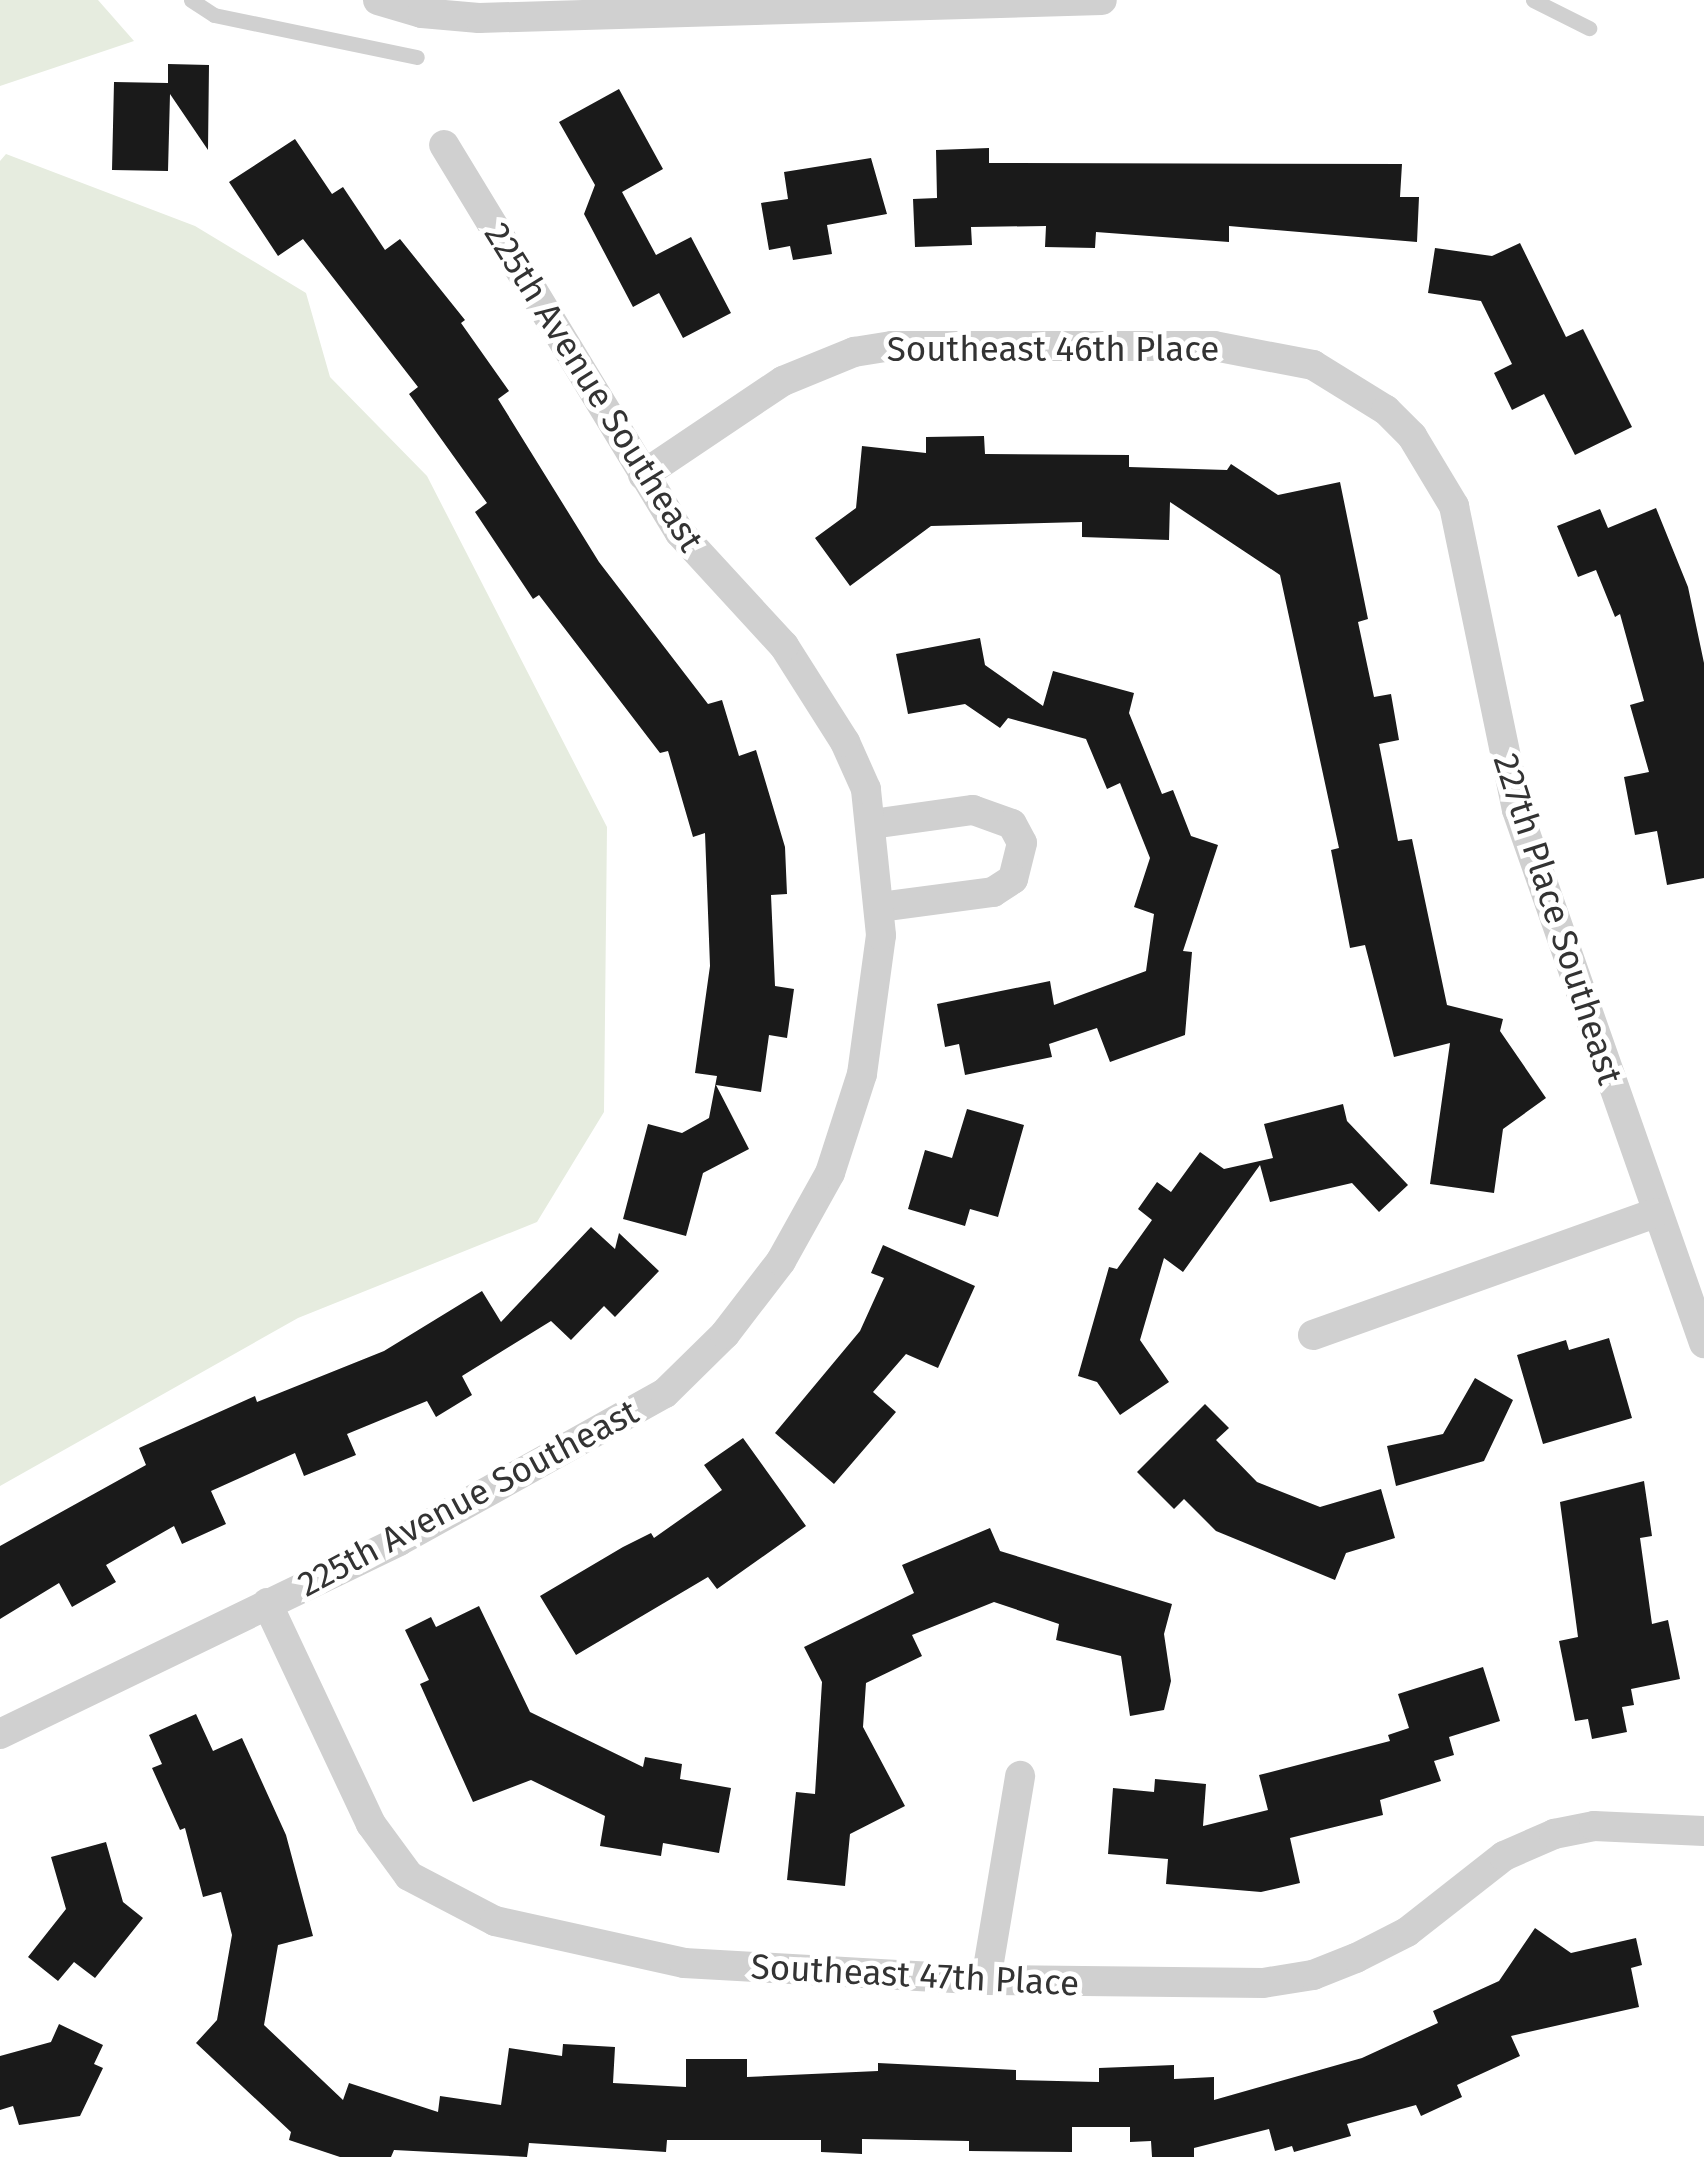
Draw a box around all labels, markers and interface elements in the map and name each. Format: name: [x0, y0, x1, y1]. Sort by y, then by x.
street label: 225th Avenue Southeast: [476, 215, 712, 559]
street label: Southeast 46th Place: [887, 328, 1219, 370]
street label: 227th Place Southeast: [1485, 748, 1631, 1090]
street label: 225th Avenue Southeast: [291, 1390, 645, 1606]
street label: Southeast 47th Place: [750, 1945, 1080, 2005]

